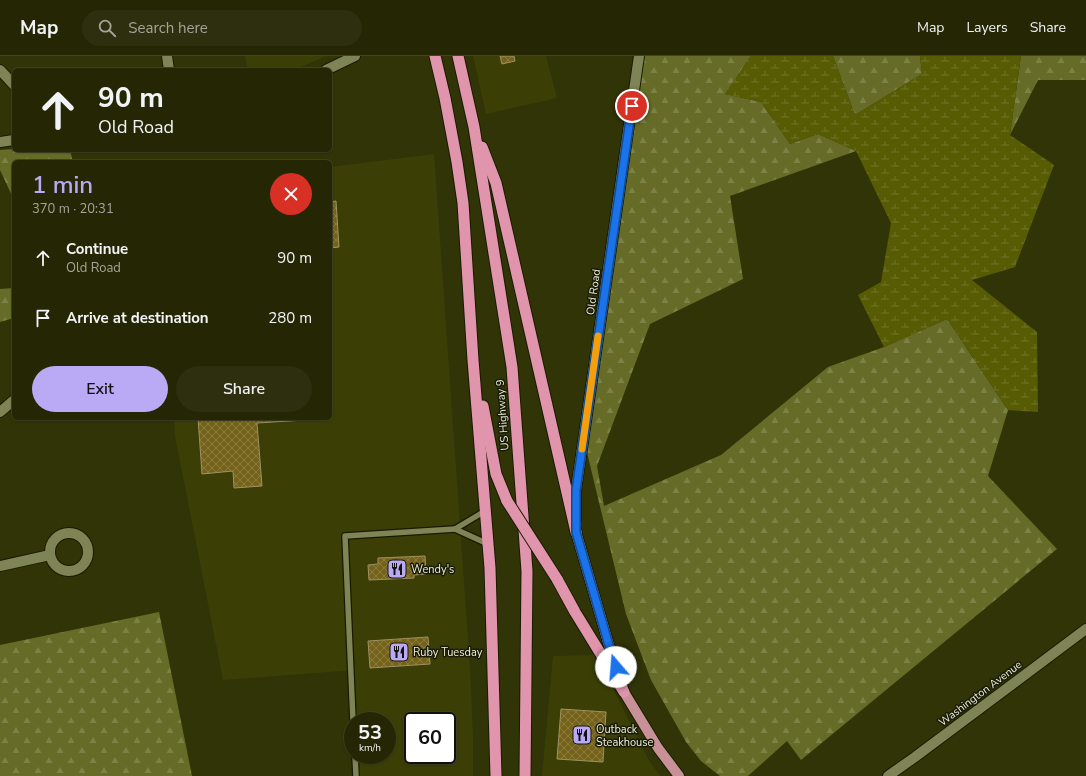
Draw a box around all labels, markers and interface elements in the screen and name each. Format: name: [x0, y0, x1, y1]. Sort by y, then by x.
search box: [82, 10, 362, 46]
text: Map: [20, 15, 58, 41]
icon: search: [96, 17, 118, 39]
text: Search here: [128, 18, 208, 38]
text: Map: [917, 18, 944, 37]
text: Layers: [966, 18, 1008, 37]
text: Share: [1030, 18, 1066, 37]
text: 90 m: [98, 79, 164, 117]
icon: ahead: [32, 84, 84, 136]
pin: [615, 89, 649, 123]
icon: arrive: [621, 95, 643, 117]
text: Old Road: [98, 115, 174, 139]
text: 1 min: [32, 169, 93, 201]
button: close: [270, 173, 312, 215]
text: 370 m · 20:31: [32, 200, 114, 218]
text: Continue: [66, 239, 128, 259]
icon: ahead: [32, 247, 54, 269]
text: 90 m: [277, 248, 312, 268]
text: Old Road: [66, 259, 121, 277]
street label: Old Road: [583, 268, 604, 316]
icon: arrive: [32, 307, 54, 329]
text: Arrive at destination: [66, 308, 209, 328]
text: 280 m: [268, 308, 312, 328]
button: Exit: [32, 366, 168, 412]
button: Share: [176, 366, 312, 412]
street label: US Highway 9: [493, 379, 512, 451]
restaurant icon: Wendy's: [386, 558, 408, 580]
place label: Wendy's: [411, 562, 454, 577]
restaurant icon: Ruby Tuesday: [388, 641, 410, 663]
place label: Ruby Tuesday: [413, 645, 483, 660]
position arrow: [595, 646, 637, 688]
street label: Washington Avenue: [936, 657, 1025, 730]
speed limit sign: 60: [404, 712, 456, 764]
text: 53: [358, 719, 382, 746]
place label: Outback Steakhouse: [596, 722, 654, 750]
restaurant icon: Outback Steakhouse: [571, 724, 593, 746]
text: km/h: [359, 741, 381, 755]

